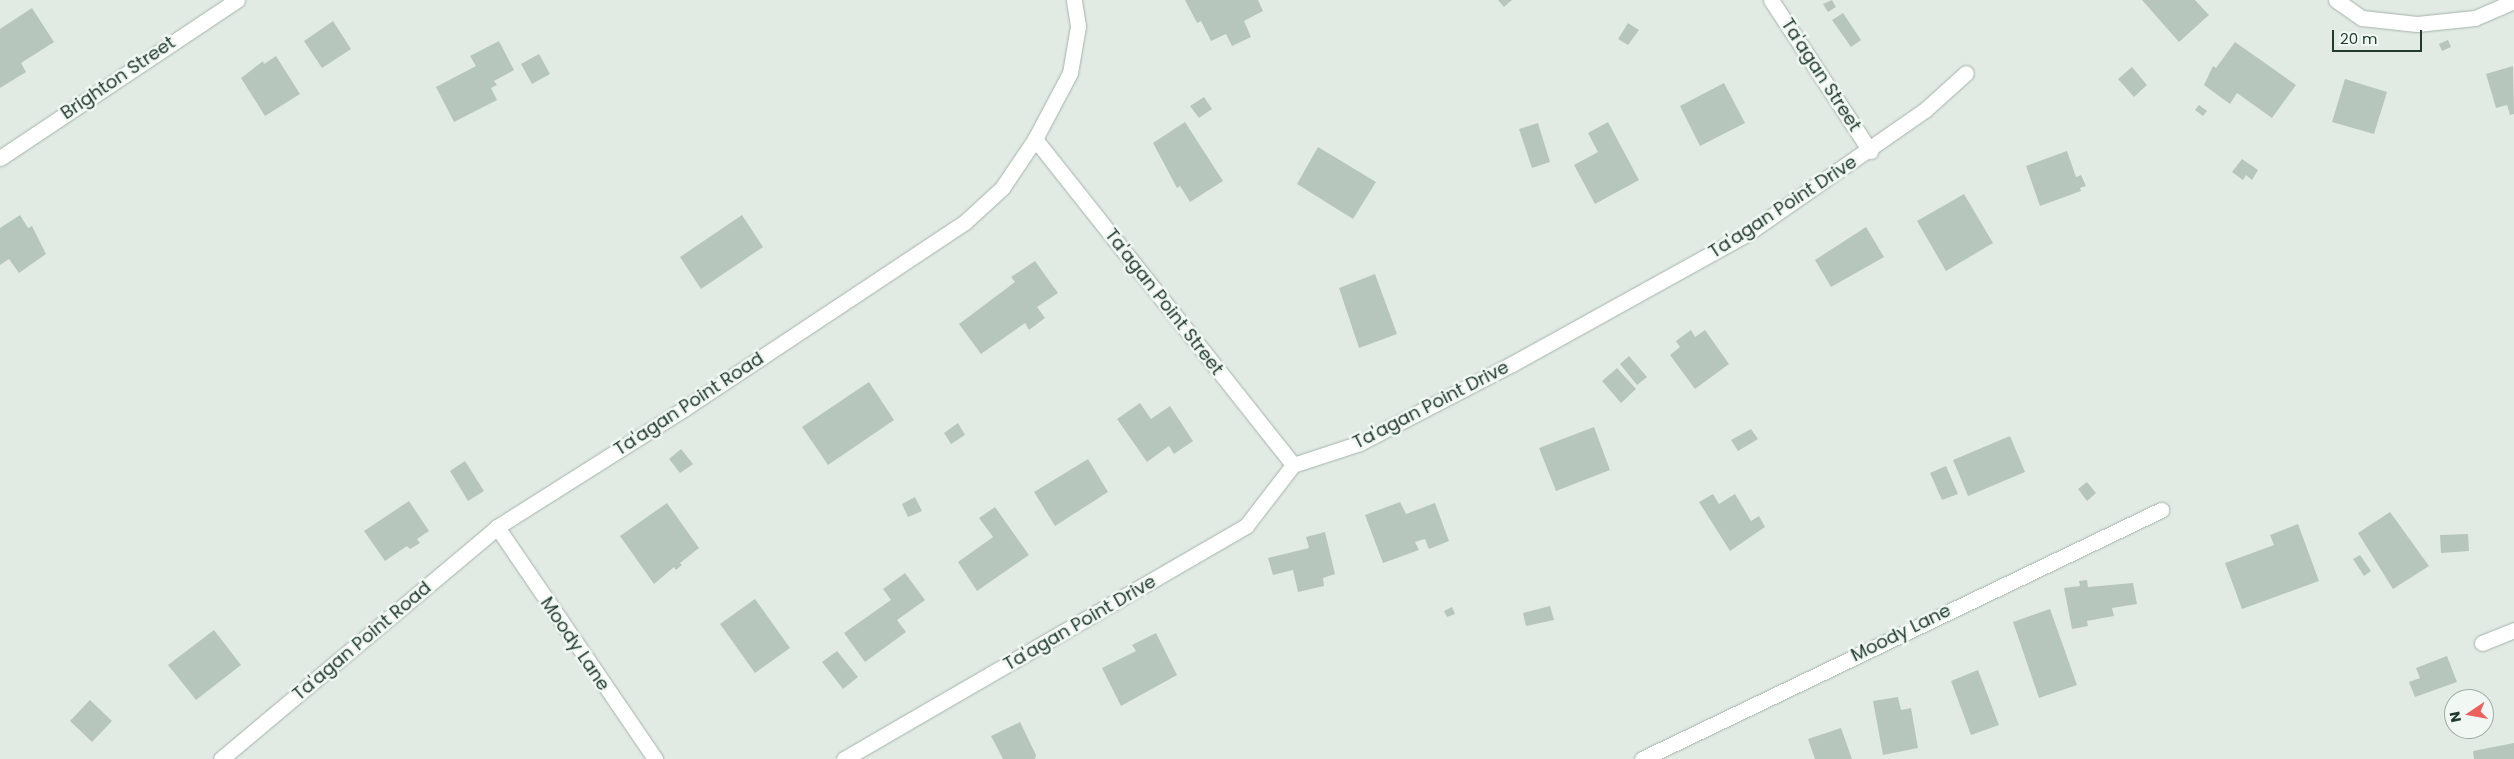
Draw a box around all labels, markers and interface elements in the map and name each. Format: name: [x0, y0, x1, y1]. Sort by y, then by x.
street label: Ta'agan Street: [1776, 14, 1866, 136]
scale bar: [2334, 20, 2424, 52]
text: 20 m: [2340, 28, 2378, 49]
street label: Brighton Street: [57, 32, 179, 124]
street label: Ta'agan Point Drive: [1705, 151, 1861, 263]
street label: Ta'agan Point Street: [1100, 225, 1228, 379]
street label: Ta'agan Point Road: [610, 348, 768, 460]
street label: Ta'agan Point Drive: [1349, 356, 1513, 454]
street label: Ta'agan Point Drive: [1000, 571, 1160, 675]
street label: Ta'agan Point Road: [289, 577, 435, 705]
street label: Moody Lane: [536, 593, 614, 695]
street label: Moody Lane: [1848, 600, 1954, 666]
north arrow: [2444, 689, 2494, 739]
text: N: [2444, 710, 2466, 724]

